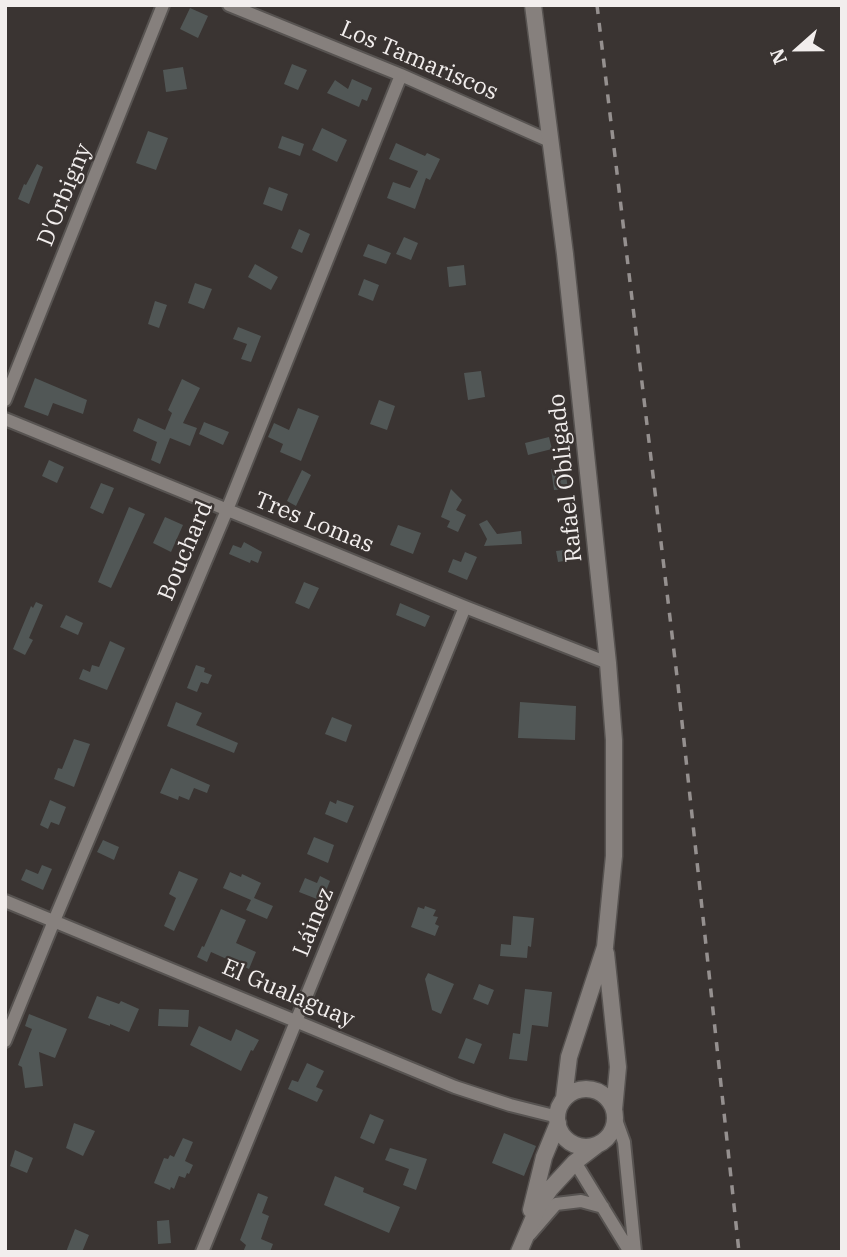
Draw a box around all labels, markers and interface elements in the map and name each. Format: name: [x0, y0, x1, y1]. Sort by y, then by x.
north arrow: [763, 14, 833, 84]
street label: Los Tamariscos: [336, 15, 502, 107]
text: N: [764, 45, 792, 68]
street label: D'Orbigny: [32, 140, 98, 250]
street label: Rafael Obligado: [543, 392, 589, 564]
street label: Tres Lomas: [250, 487, 378, 559]
street label: Bouchard: [153, 497, 219, 605]
street label: Láinez: [288, 883, 340, 961]
street label: El Gualaguay: [218, 954, 358, 1034]

